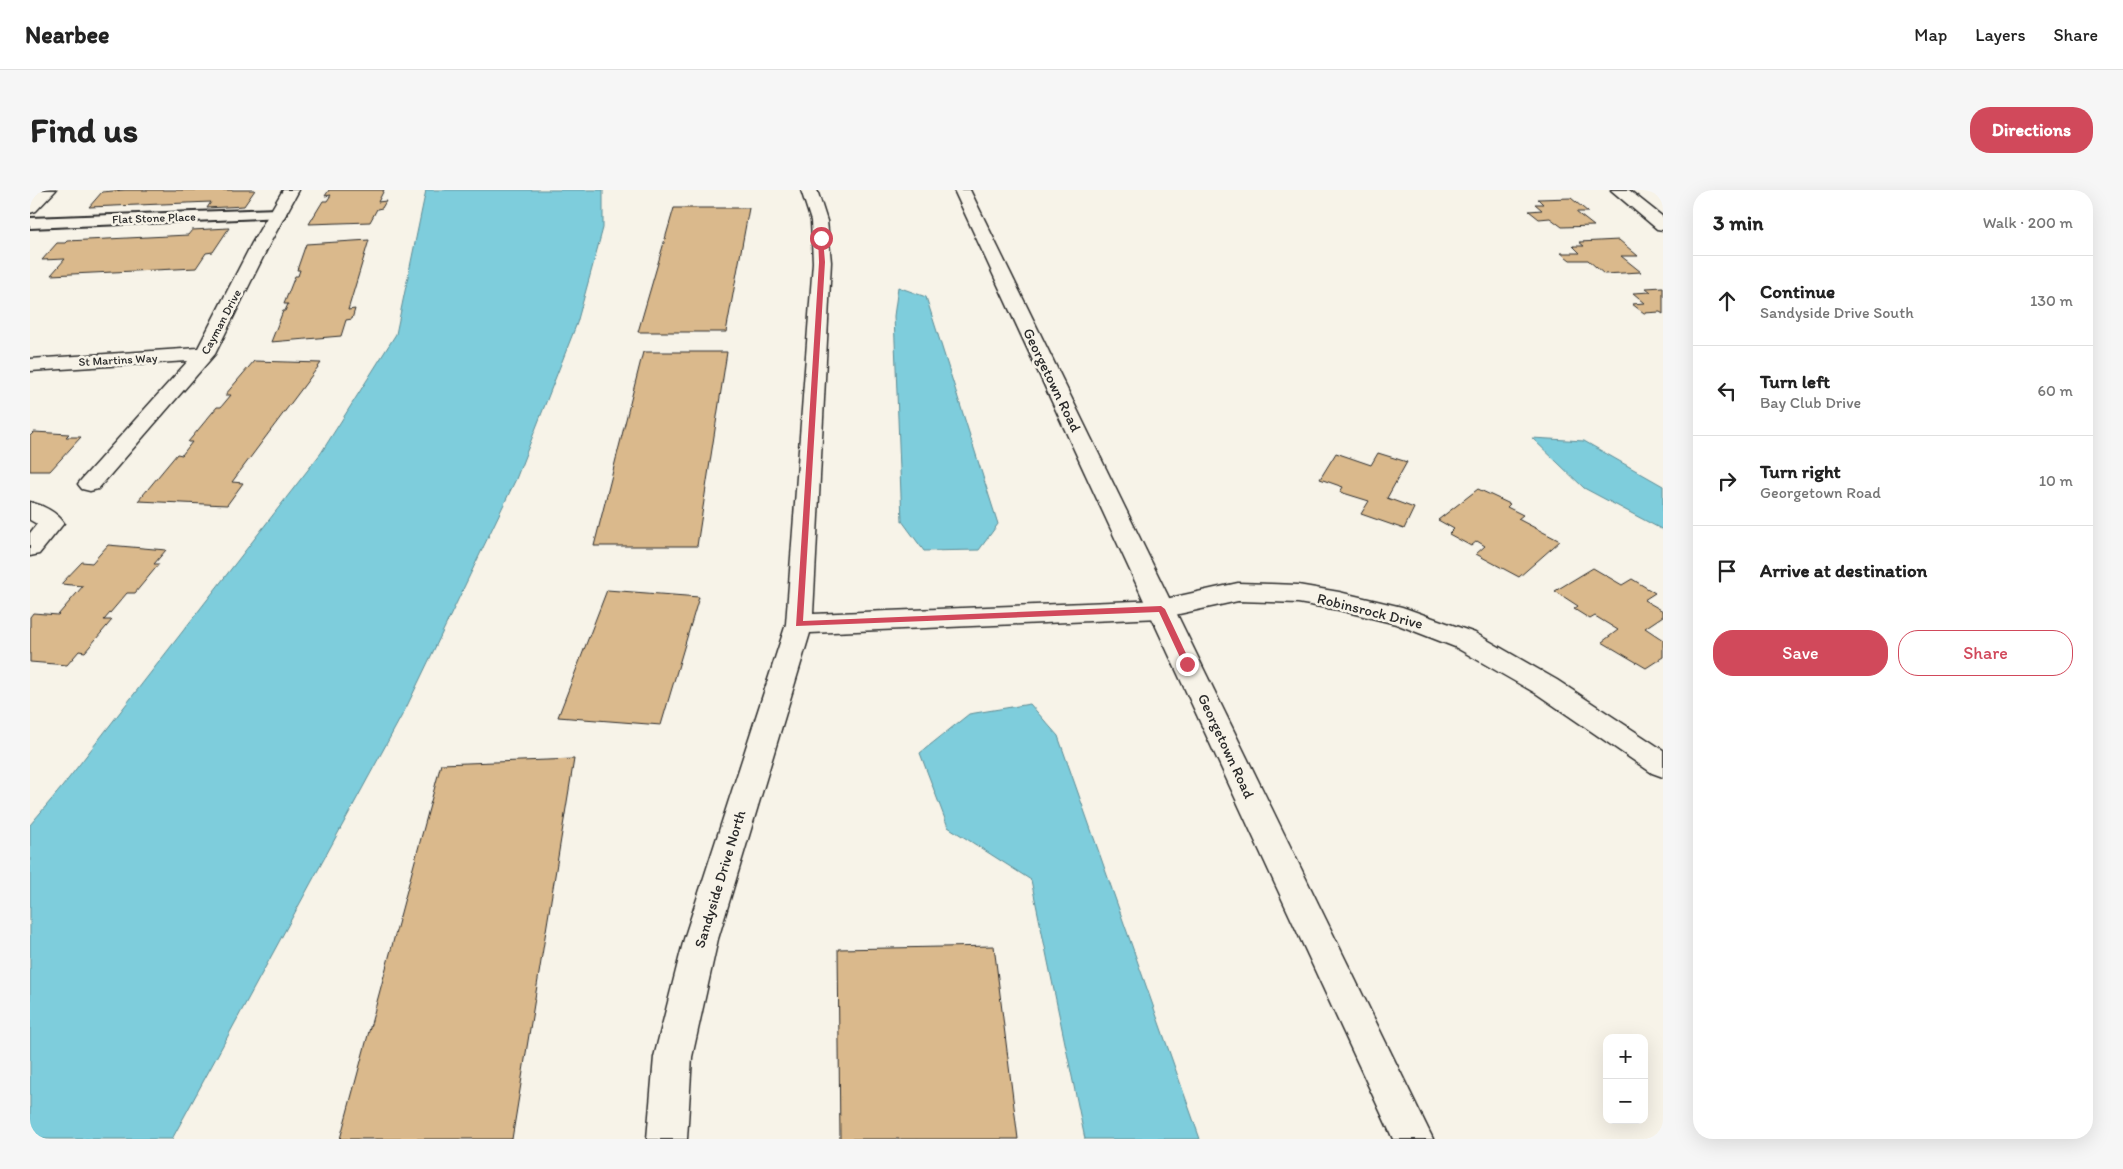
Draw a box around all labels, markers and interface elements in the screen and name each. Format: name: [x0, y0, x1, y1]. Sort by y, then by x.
text: Nearbee: [25, 20, 109, 49]
text: Map: [1914, 24, 1947, 46]
text: Layers: [1975, 24, 2025, 46]
text: Share: [2053, 24, 2098, 46]
button: Directions: [1970, 107, 2093, 153]
text: Find us: [30, 109, 138, 151]
street label: Flat Stone Place: [112, 210, 196, 226]
text: 3 min: [1713, 210, 1763, 235]
text: Walk · 200 m: [1983, 213, 2073, 232]
route start: [810, 227, 833, 250]
text: Continue: [1760, 280, 1835, 303]
street label: Cayman Drive: [198, 287, 244, 357]
icon: ahead: [1713, 287, 1741, 315]
text: 130 m: [2030, 291, 2073, 310]
text: Sandyside Drive South: [1760, 303, 1914, 322]
street label: Georgetown Road: [1019, 325, 1085, 435]
street label: St Martins Way: [78, 351, 158, 369]
text: Turn left: [1760, 370, 1830, 393]
icon: left: [1713, 377, 1741, 405]
text: 60 m: [2038, 381, 2073, 400]
text: Bay Club Drive: [1760, 393, 1861, 412]
text: Turn right: [1760, 460, 1841, 483]
icon: right: [1713, 467, 1741, 495]
text: 10 m: [2039, 471, 2073, 490]
text: Georgetown Road: [1760, 483, 1881, 502]
icon: arrive: [1713, 557, 1741, 585]
text: Arrive at destination: [1760, 559, 1927, 582]
street label: Robinsrock Drive: [1315, 589, 1425, 633]
button: Save: [1713, 630, 1888, 676]
button: Share: [1898, 630, 2073, 676]
route end: [1176, 653, 1199, 676]
street label: Georgetown Road: [1194, 691, 1258, 801]
street label: Sandyside Drive North: [690, 808, 750, 950]
map controls: [1603, 1034, 1648, 1124]
button: +: [1603, 1034, 1648, 1079]
button: −: [1603, 1079, 1648, 1124]

